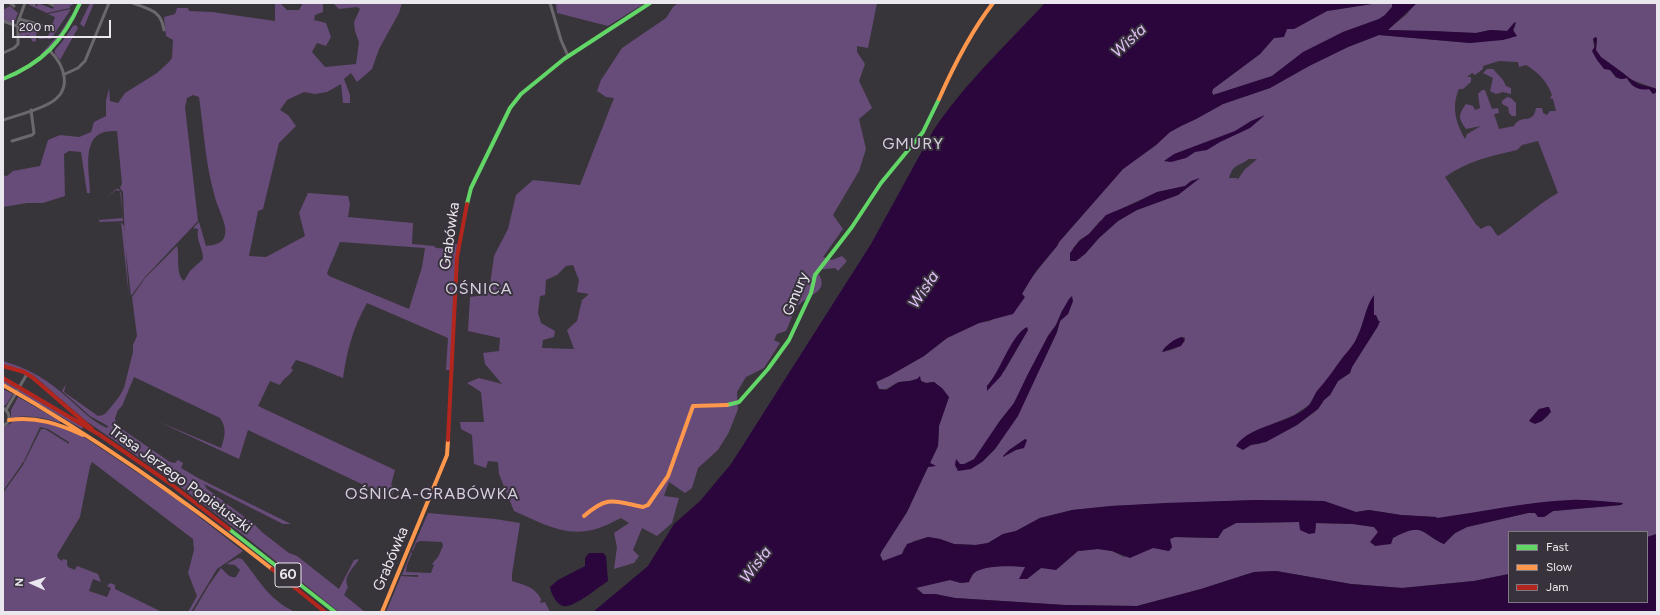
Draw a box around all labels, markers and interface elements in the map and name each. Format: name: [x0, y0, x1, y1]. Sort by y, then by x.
scale bar: [14, 12, 113, 38]
text: 200 m: [19, 20, 54, 34]
water label: Wisła: [1108, 20, 1150, 62]
district label: GMURY: [882, 134, 944, 154]
street label: Grabówka: [436, 201, 464, 271]
water label: Wisła: [905, 268, 943, 312]
street label: Gmury: [779, 270, 813, 318]
district label: OŚNICA: [445, 279, 513, 299]
street label: Trasa Jerzego Popiełuszki: [105, 421, 255, 537]
district label: OŚNICA-GRABÓWKA: [345, 484, 519, 504]
street label: Grabówka: [369, 524, 413, 594]
legend: [1508, 531, 1648, 603]
text: Fast: [1546, 540, 1569, 554]
water label: Wisła: [736, 543, 776, 587]
text: Slow: [1546, 560, 1572, 574]
north arrow: [12, 563, 52, 603]
road number: 60: [275, 563, 301, 587]
text: N: [13, 578, 26, 587]
text: Jam: [1546, 580, 1569, 594]

